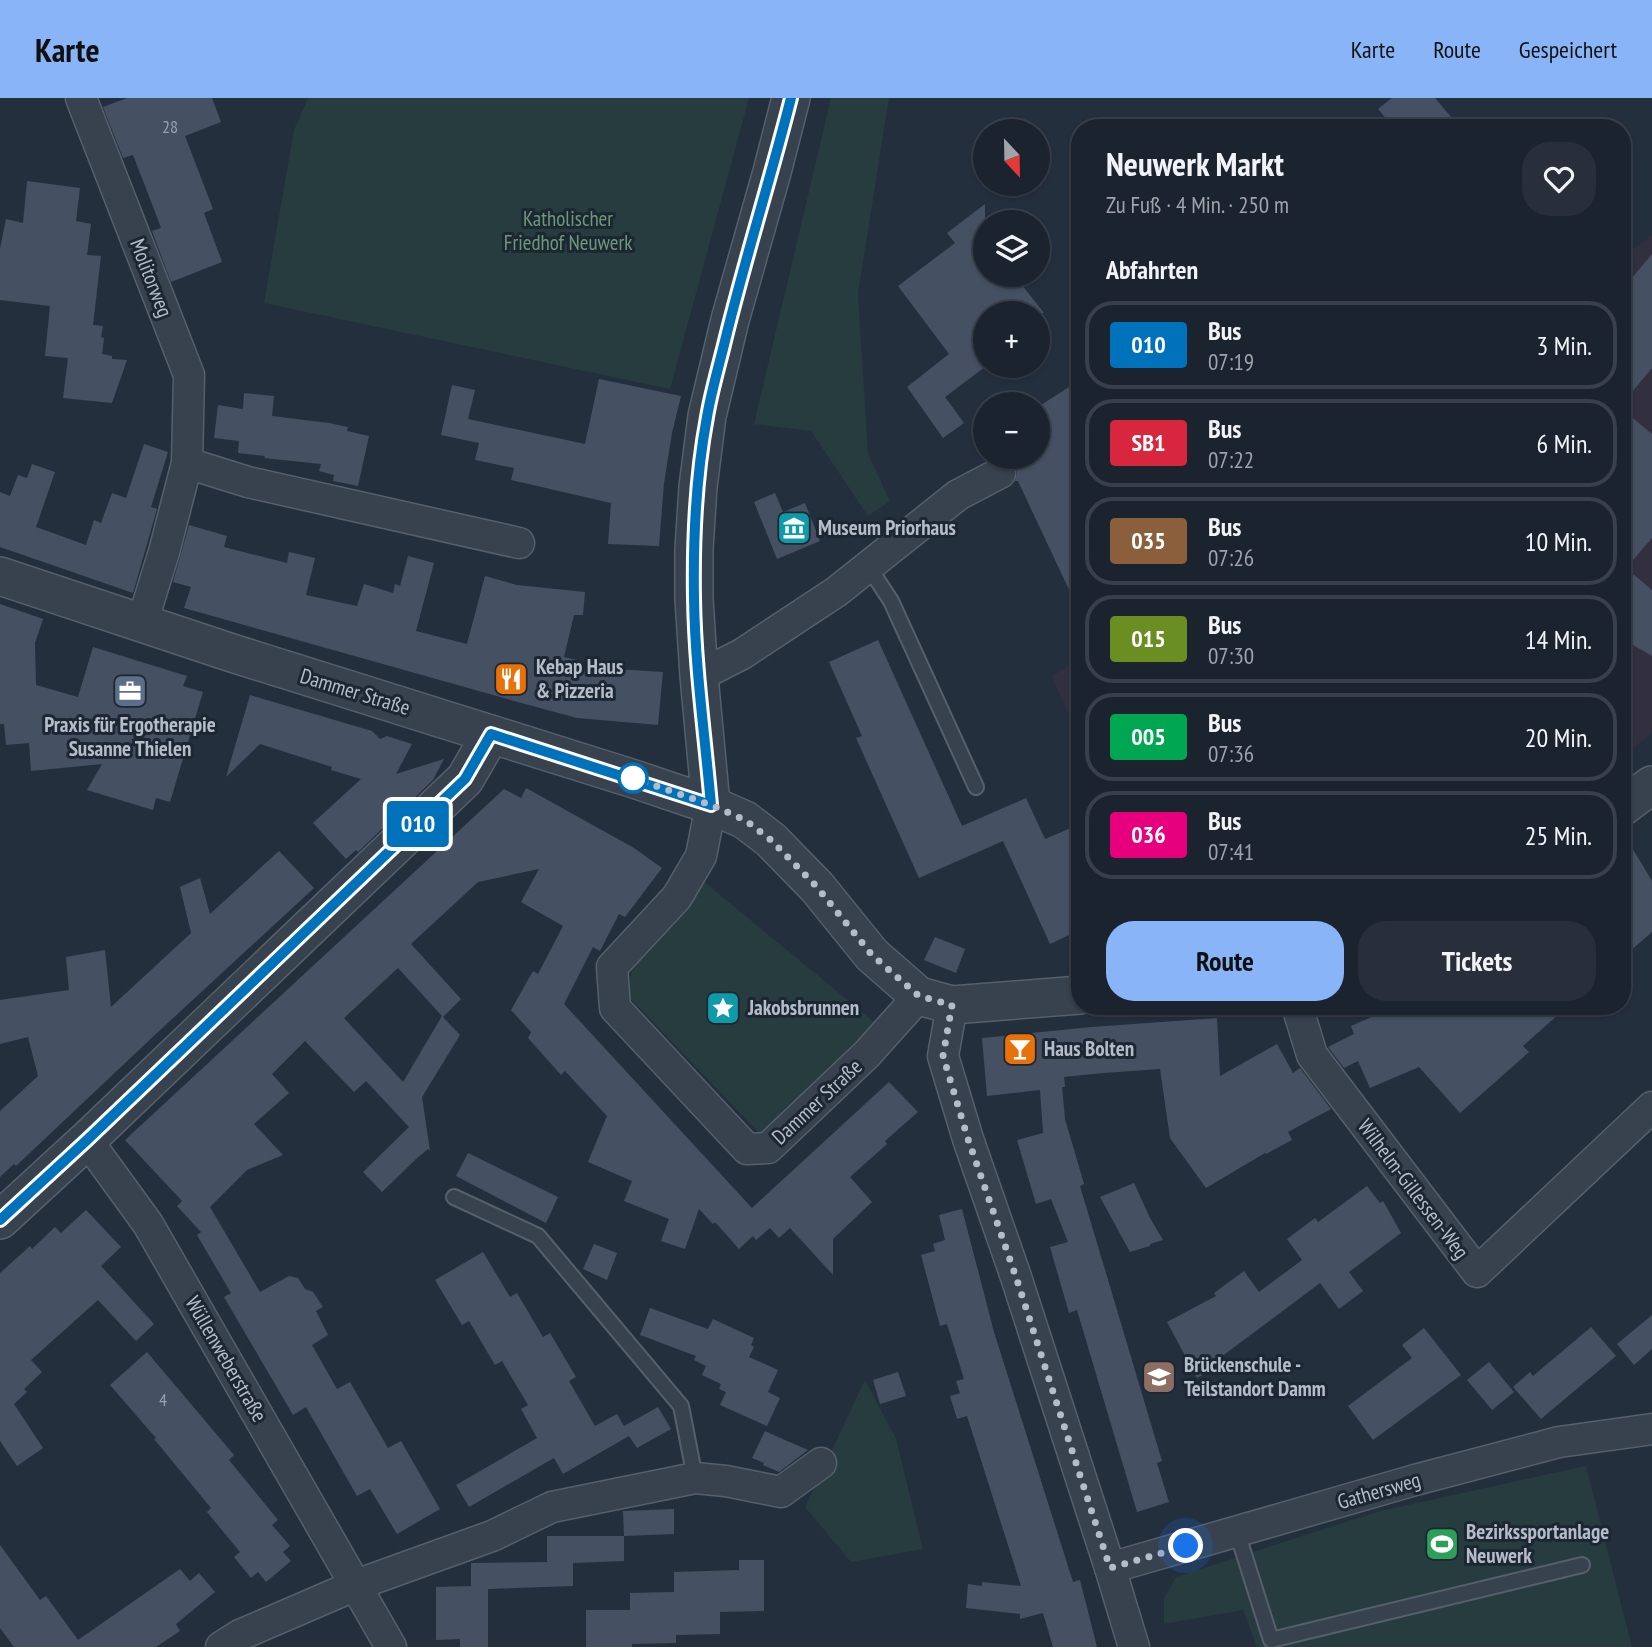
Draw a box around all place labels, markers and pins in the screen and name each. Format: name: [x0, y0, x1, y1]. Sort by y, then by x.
museum icon: Museum Priorhaus: [775, 509, 813, 547]
place label: Museum Priorhaus: [818, 514, 956, 541]
place label: Kebap Haus & Pizzeria: [536, 653, 623, 704]
restaurant icon: Kebap Haus & Pizzeria: [492, 660, 530, 698]
office icon: Praxis für Ergotherapie Susanne Thielen: [111, 672, 149, 710]
place label: Praxis für Ergotherapie Susanne Thielen: [44, 711, 216, 762]
unlabelled marker: [618, 763, 648, 793]
place icon: Jakobsbrunnen: [704, 989, 742, 1027]
place label: Jakobsbrunnen: [747, 994, 859, 1021]
bar icon: Haus Bolten: [1001, 1030, 1039, 1068]
place label: Haus Bolten: [1044, 1035, 1134, 1062]
place label: Brückenschule - Teilstandort Damm: [1184, 1351, 1326, 1402]
school or university icon: Brückenschule - Teilstandort Damm: [1140, 1358, 1178, 1396]
place label: Bezirkssportanlage Neuwerk: [1466, 1518, 1609, 1569]
sports icon: Bezirkssportanlage Neuwerk: [1423, 1525, 1461, 1563]

